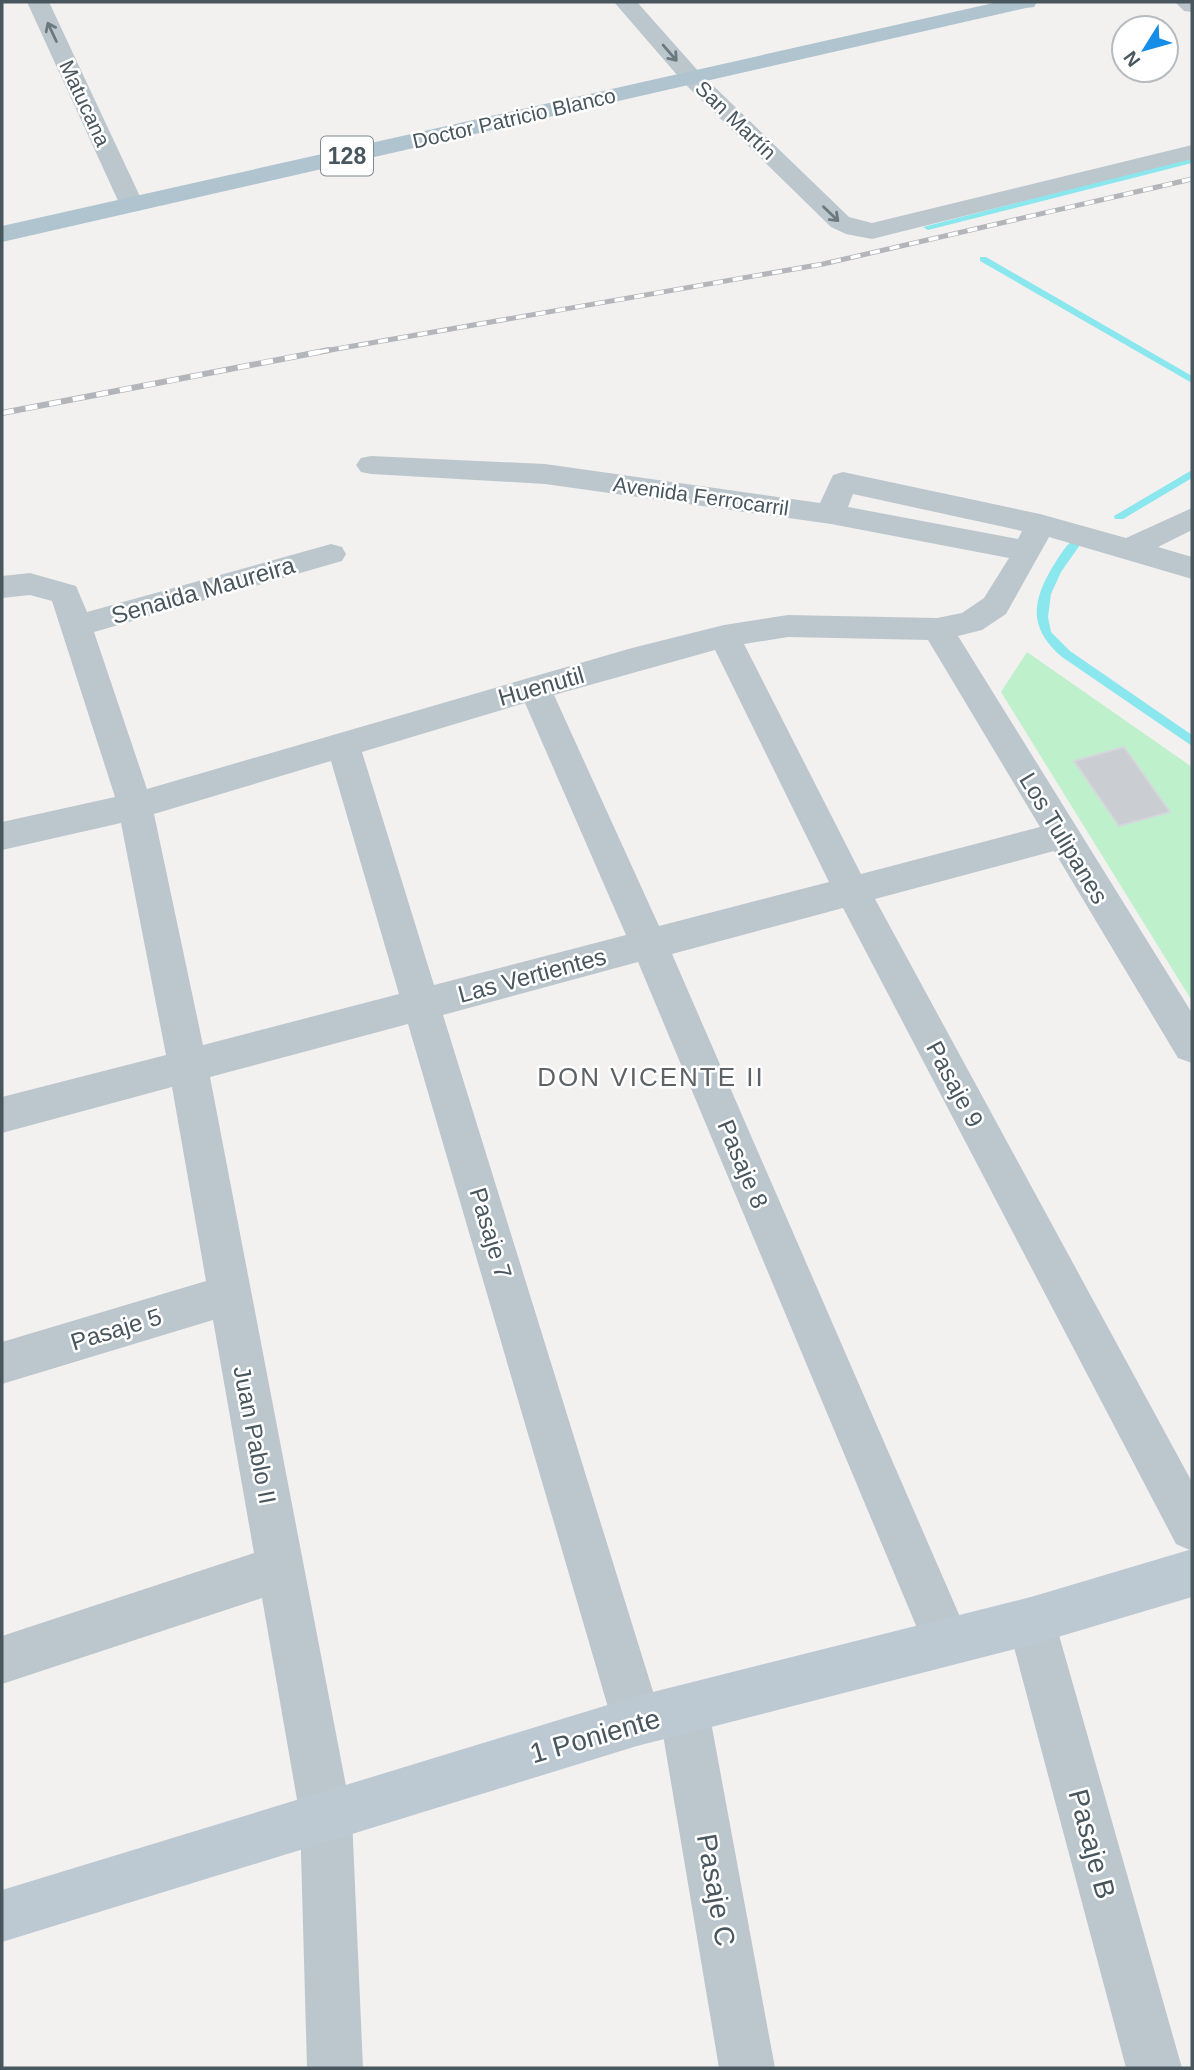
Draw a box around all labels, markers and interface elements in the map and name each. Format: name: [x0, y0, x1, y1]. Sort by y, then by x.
north arrow: [1110, 14, 1180, 84]
one-way arrow: [44, 21, 57, 42]
one-way arrow: [662, 44, 678, 62]
text: N: [1119, 47, 1144, 71]
street label: Matucana: [55, 56, 115, 150]
street label: San Martín: [691, 76, 781, 164]
street label: Doctor Patricio Blanco: [410, 83, 618, 153]
road number: 128: [321, 136, 373, 176]
one-way arrow: [822, 205, 839, 222]
street label: Avenida Ferrocarril: [612, 472, 790, 520]
street label: Senaida Maureira: [108, 551, 298, 629]
street label: Huenutil: [495, 661, 587, 711]
street label: Los Tulipanes: [1014, 768, 1114, 908]
street label: Las Vertientes: [455, 942, 609, 1008]
street label: Pasaje 9: [921, 1036, 989, 1132]
district label: DON VICENTE II: [537, 1062, 765, 1092]
street label: Pasaje 8: [712, 1116, 774, 1212]
street label: Pasaje 7: [464, 1184, 518, 1282]
street label: Pasaje 5: [67, 1302, 165, 1356]
street label: Juan Pablo II: [228, 1364, 282, 1506]
street label: 1 Poniente: [526, 1703, 664, 1769]
street label: Pasaje B: [1063, 1786, 1121, 1902]
street label: Pasaje C: [691, 1831, 741, 1949]

